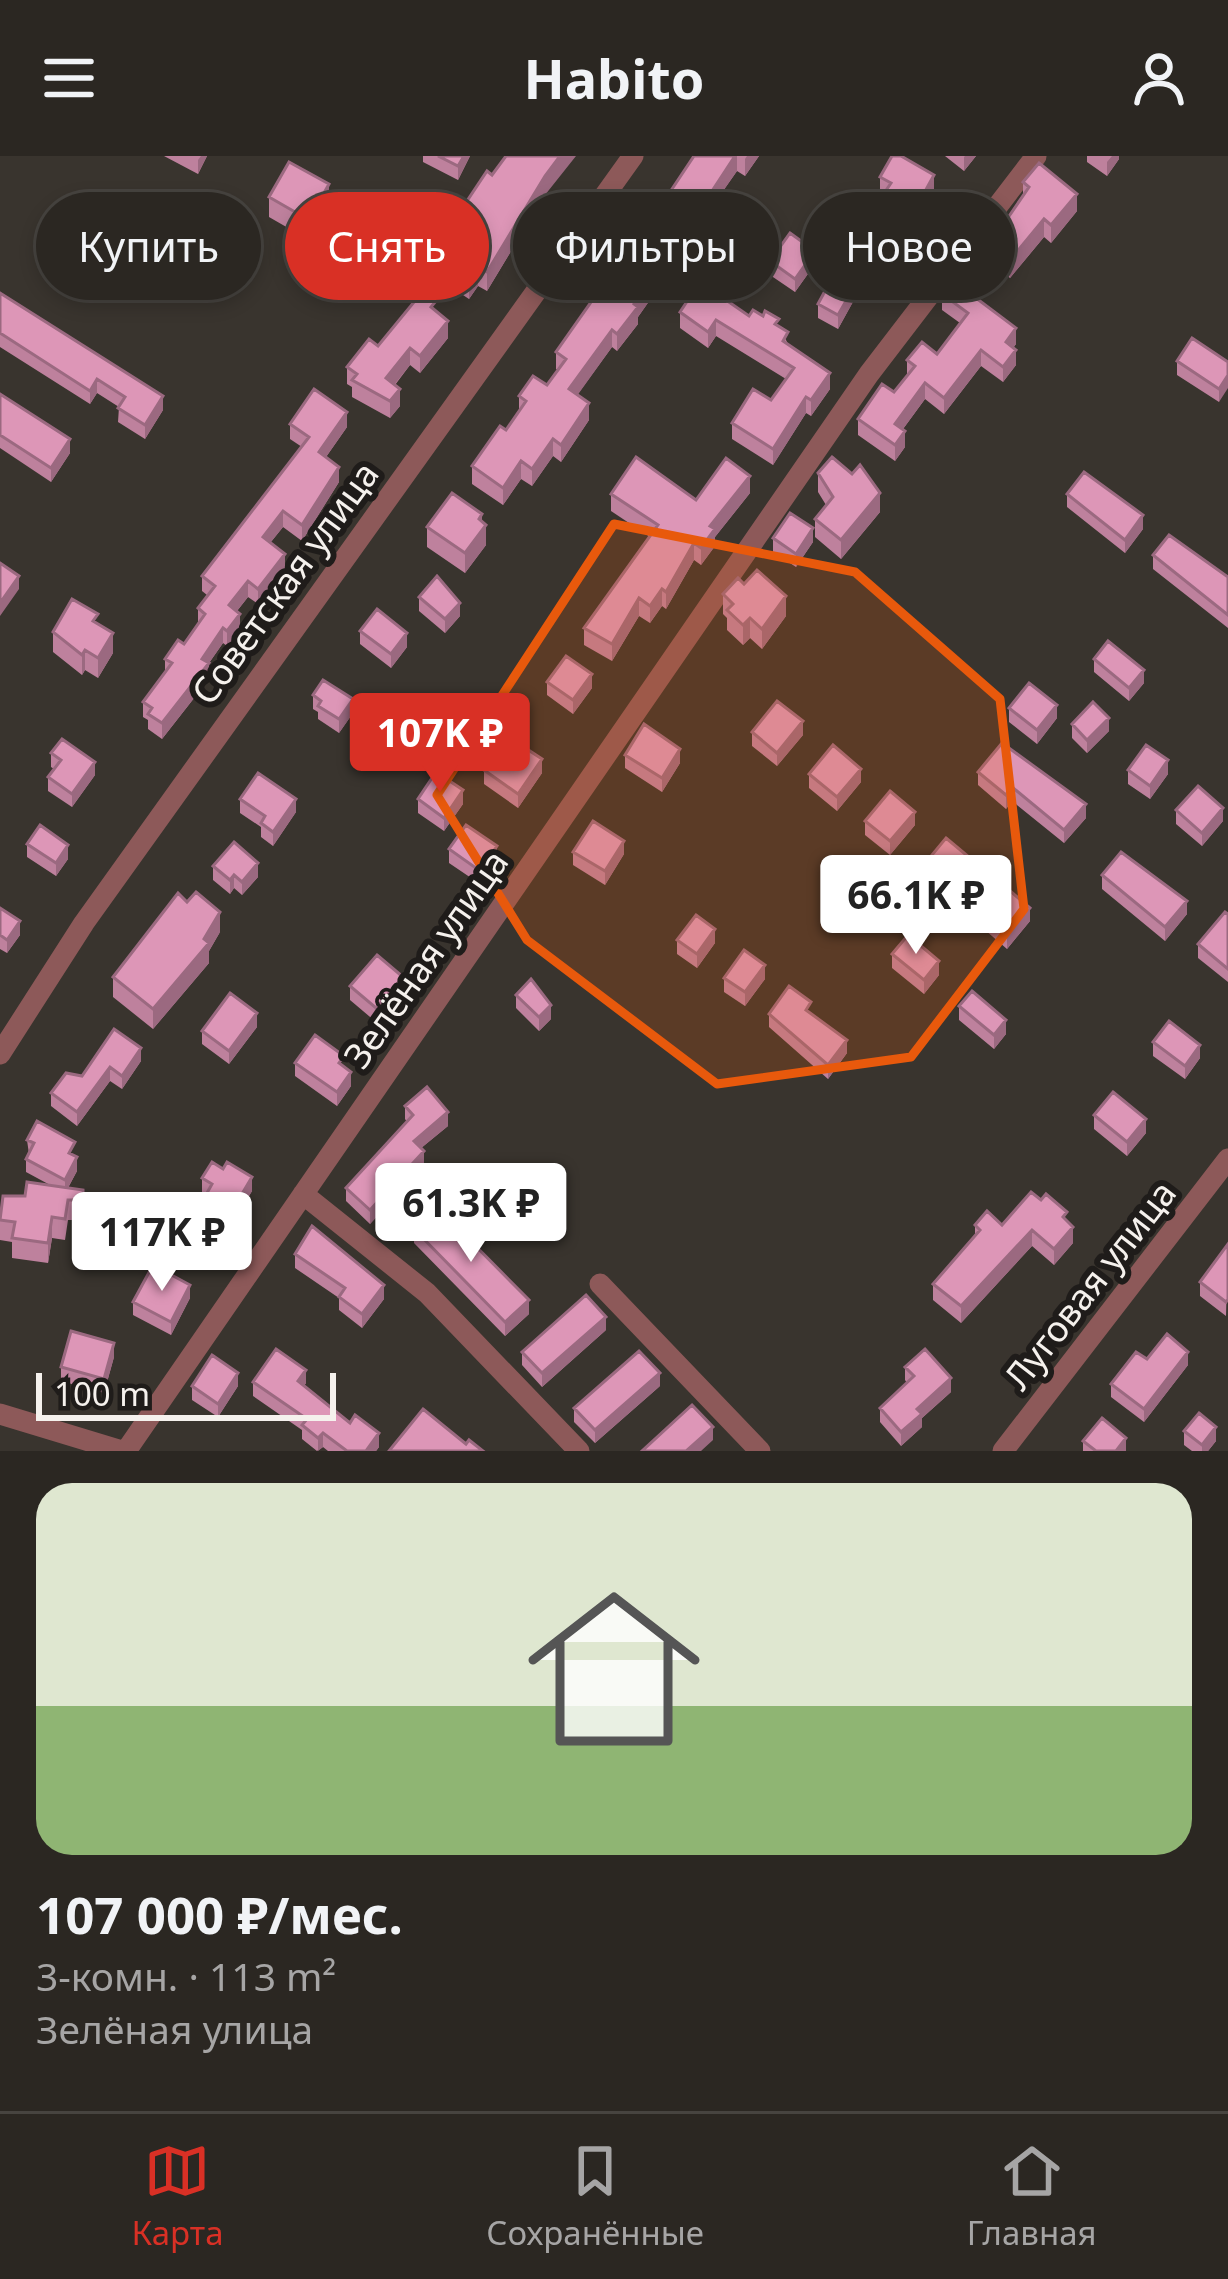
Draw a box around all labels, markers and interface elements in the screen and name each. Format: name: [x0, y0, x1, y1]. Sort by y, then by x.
text: Habito: [523, 41, 705, 115]
icon: menu: [36, 45, 102, 111]
icon: person: [1126, 45, 1192, 111]
chip: Купить: [36, 192, 261, 300]
chip: Снять: [285, 192, 489, 300]
chip: Фильтры: [513, 192, 779, 300]
chip: Новое: [803, 192, 1015, 300]
street label: Советская улица: [180, 451, 389, 714]
pin: 107K ₽: [342, 693, 538, 795]
text: 107K ₽: [377, 705, 503, 758]
street label: Зелёная улица: [332, 840, 519, 1078]
pin: 66.1K ₽: [805, 855, 1027, 957]
text: 66.1K ₽: [847, 867, 985, 920]
pin: 61.3K ₽: [360, 1163, 582, 1265]
street label: Луговая улица: [992, 1170, 1187, 1399]
text: 61.3K ₽: [402, 1175, 540, 1228]
pin: 117K ₽: [64, 1192, 260, 1294]
text: 117K ₽: [99, 1204, 225, 1257]
scale bar: [36, 1367, 336, 1420]
text: 100 m: [54, 1371, 150, 1416]
icon: home: [506, 1561, 722, 1777]
text: 107 000 ₽/мес.: [36, 1879, 403, 1949]
text: 3-комн. · 113 m²: [36, 1949, 336, 2002]
text: Зелёная улица: [36, 2002, 313, 2055]
tab: Карта: [131, 2138, 224, 2255]
tab: Сохранённые: [486, 2138, 704, 2255]
tab: Главная: [967, 2138, 1097, 2255]

